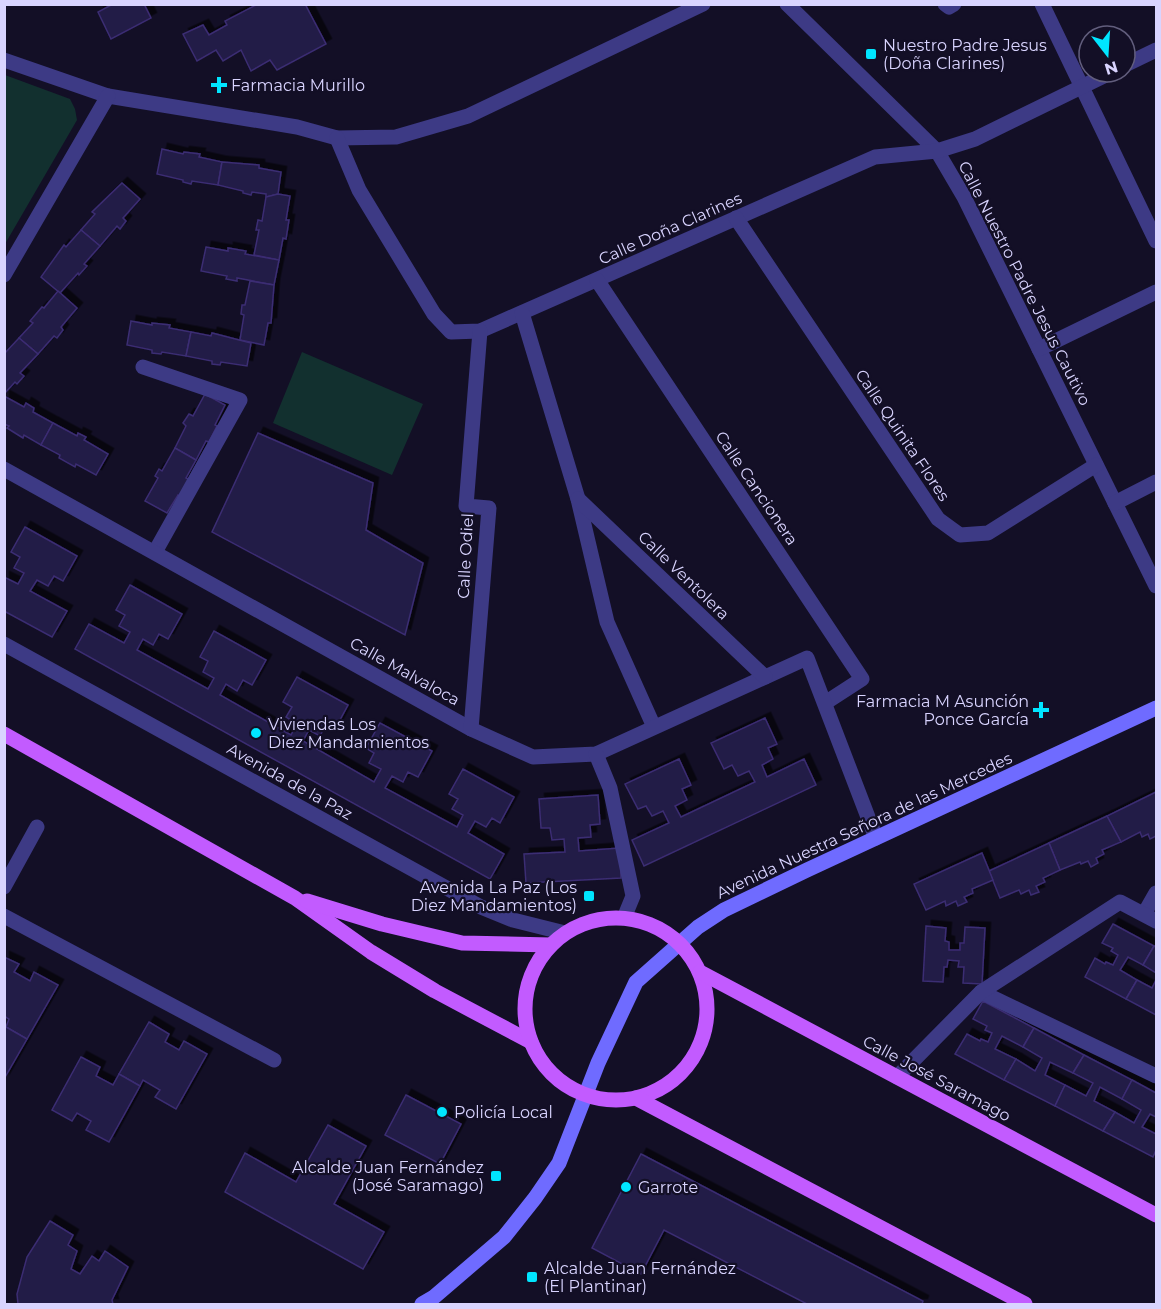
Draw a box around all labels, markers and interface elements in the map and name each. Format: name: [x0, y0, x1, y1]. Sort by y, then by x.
north arrow: [1077, 24, 1137, 84]
place label: Nuestro Padre Jesus (Doña Clarines): [883, 36, 1047, 73]
marker: Nuestro Padre Jesus (Doña Clarines): [864, 47, 878, 61]
text: N: [1102, 57, 1120, 79]
place label: Farmacia Murillo: [231, 76, 365, 95]
marker: Farmacia Murillo: [212, 78, 226, 92]
street label: Calle Nuestro Padre Jesus Cautivo: [954, 158, 1095, 409]
street label: Calle Doña Clarines: [596, 188, 745, 269]
street label: Calle Quinita Flores: [851, 366, 954, 505]
street label: Calle Cancionera: [711, 428, 802, 549]
street label: Calle Odiel: [454, 513, 477, 599]
street label: Calle Ventolera: [634, 527, 733, 624]
street label: Calle Malvaloca: [346, 633, 463, 709]
place label: Farmacia M Asunción Ponce García: [856, 692, 1029, 729]
marker: Farmacia M Asunción Ponce García: [1034, 703, 1048, 717]
place label: Viviendas Los Diez Mandamientos: [268, 715, 429, 752]
marker: Viviendas Los Diez Mandamientos: [249, 726, 263, 740]
street label: Avenida de la Paz: [224, 739, 356, 824]
street label: Avenida Nuestra Señora de las Mercedes: [713, 748, 1015, 903]
place label: Avenida La Paz (Los Diez Mandamientos): [411, 878, 577, 915]
marker: Avenida La Paz (Los Diez Mandamientos): [582, 889, 596, 903]
street label: Calle José Saramago: [860, 1031, 1014, 1125]
place label: Policía Local: [454, 1103, 553, 1122]
marker: Policía Local: [435, 1105, 449, 1119]
place label: Alcalde Juan Fernández (José Saramago): [292, 1158, 484, 1195]
marker: Alcalde Juan Fernández (José Saramago): [489, 1169, 503, 1183]
place label: Garrote: [638, 1178, 698, 1197]
marker: Garrote: [619, 1180, 633, 1194]
place label: Alcalde Juan Fernández (El Plantinar): [544, 1259, 736, 1296]
marker: Alcalde Juan Fernández (El Plantinar): [525, 1270, 539, 1284]

